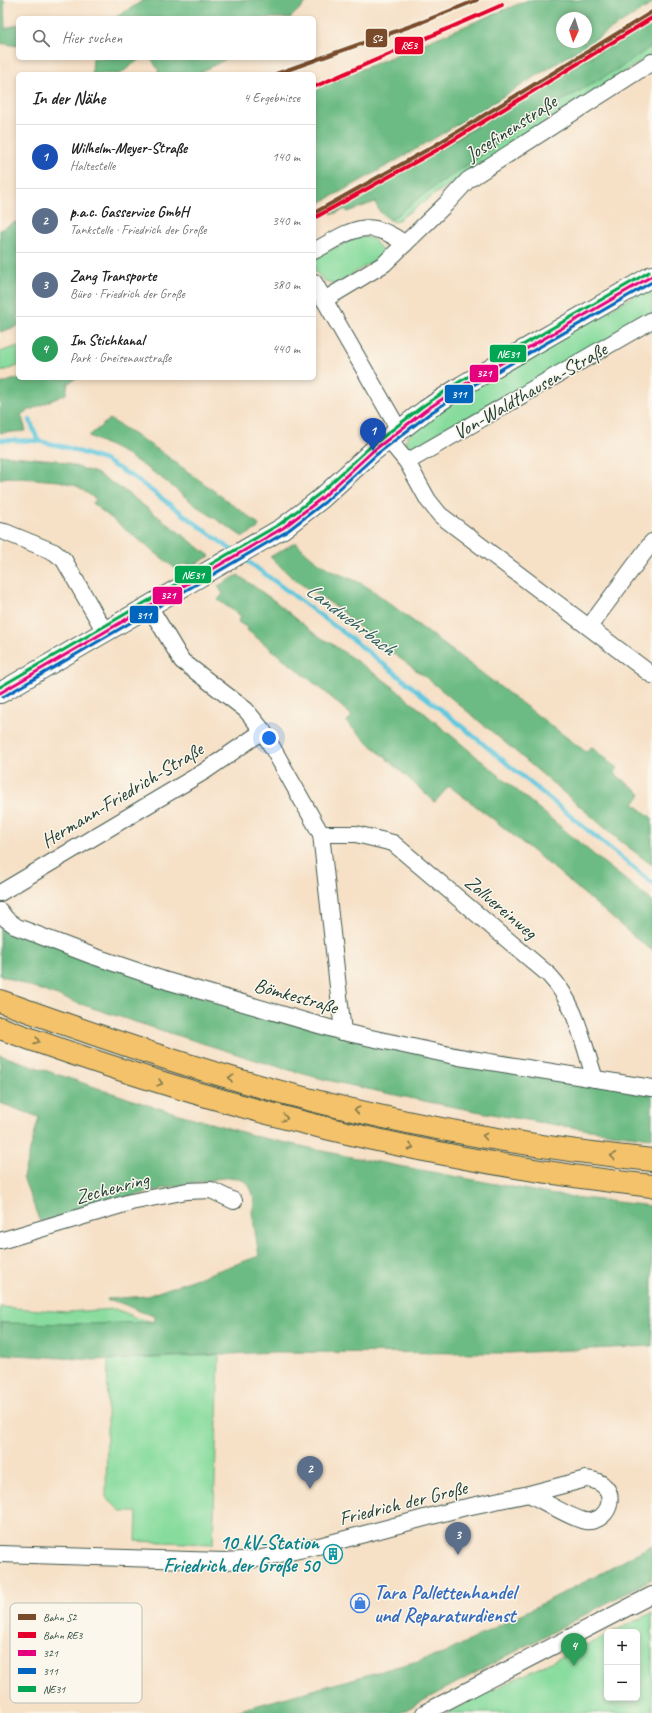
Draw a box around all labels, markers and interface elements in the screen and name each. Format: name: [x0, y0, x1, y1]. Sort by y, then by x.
north arrow: [556, 12, 592, 48]
search box: [16, 16, 316, 60]
icon: search: [30, 27, 52, 49]
line badge: S2: [365, 28, 388, 48]
text: Hier suchen: [62, 29, 122, 48]
text: S2: [372, 31, 383, 45]
line badge: RE3: [394, 36, 424, 55]
text: RE3: [401, 38, 418, 52]
text: In der Nähe: [32, 88, 105, 109]
street label: Josefinenstraße: [460, 88, 563, 167]
text: 4 Ergebnisse: [244, 90, 300, 106]
text: Wilhelm-Meyer-Straße: [70, 139, 187, 158]
text: 1: [42, 149, 48, 165]
text: 140 m: [272, 149, 300, 165]
text: Haltestelle: [70, 158, 115, 174]
text: p.a.c. Gasservice GmbH: [70, 203, 189, 222]
text: 2: [42, 213, 48, 229]
text: 340 m: [272, 213, 300, 229]
text: Tankstelle · Friedrich der Große: [70, 222, 207, 238]
text: Zang Transporte: [70, 267, 156, 286]
text: 3: [42, 277, 48, 293]
text: 380 m: [272, 277, 300, 293]
text: Büro · Friedrich der Große: [70, 286, 185, 302]
text: Im Stichkanal: [70, 331, 144, 350]
street label: Von-Waldthausen-Straße: [449, 336, 613, 445]
text: 4: [42, 341, 48, 357]
text: 440 m: [272, 341, 300, 357]
line badge: NE31: [489, 344, 527, 363]
text: NE31: [497, 347, 520, 361]
text: Park · Gneisenaustraße: [70, 350, 171, 366]
line badge: 321: [469, 364, 499, 383]
text: 321: [477, 366, 492, 380]
line badge: 311: [444, 384, 474, 404]
text: 311: [452, 387, 467, 401]
pin: 1: [360, 418, 386, 451]
line badge: NE31: [174, 565, 212, 584]
text: NE31: [182, 568, 205, 582]
water label: Landwehrbach: [301, 577, 402, 662]
line badge: 321: [152, 586, 183, 605]
text: 321: [161, 588, 176, 602]
line badge: 311: [129, 605, 159, 624]
text: 311: [137, 608, 152, 622]
your location: [259, 728, 279, 748]
street label: Hermann-Friedrich-Straße: [36, 736, 209, 853]
street label: Zollvereinweg: [460, 869, 543, 945]
street label: Bömkestraße: [251, 972, 342, 1020]
one-way arrow: [33, 1036, 40, 1045]
one-way arrow: [228, 1074, 235, 1083]
one-way arrow: [156, 1078, 163, 1087]
one-way arrow: [354, 1107, 361, 1115]
one-way arrow: [281, 1113, 288, 1122]
one-way arrow: [482, 1132, 488, 1141]
one-way arrow: [408, 1143, 415, 1151]
one-way arrow: [610, 1152, 616, 1161]
street label: Zechenring: [73, 1166, 153, 1210]
pin: 2: [297, 1456, 323, 1489]
street label: Friedrich der Große: [336, 1475, 471, 1531]
pin: 3: [445, 1522, 471, 1555]
place label: 10 kV-Station Friedrich der Große 50: [163, 1530, 321, 1578]
building icon: 10 kV-Station Friedrich der Große 50: [322, 1543, 344, 1565]
place label: Tara Pallettenhandel und Reparaturdienst: [374, 1580, 520, 1628]
shop icon: Tara Pallettenhandel und Reparaturdienst: [349, 1592, 371, 1614]
legend: [10, 1603, 142, 1703]
text: Bahn S2: [43, 1610, 78, 1624]
text: Bahn RE3: [43, 1628, 84, 1642]
map controls: [604, 1629, 640, 1701]
button: +: [604, 1629, 640, 1665]
pin: 4: [561, 1633, 587, 1666]
text: 321: [43, 1646, 59, 1660]
text: 311: [43, 1664, 59, 1678]
button: −: [604, 1665, 640, 1701]
text: NE31: [43, 1682, 66, 1696]

